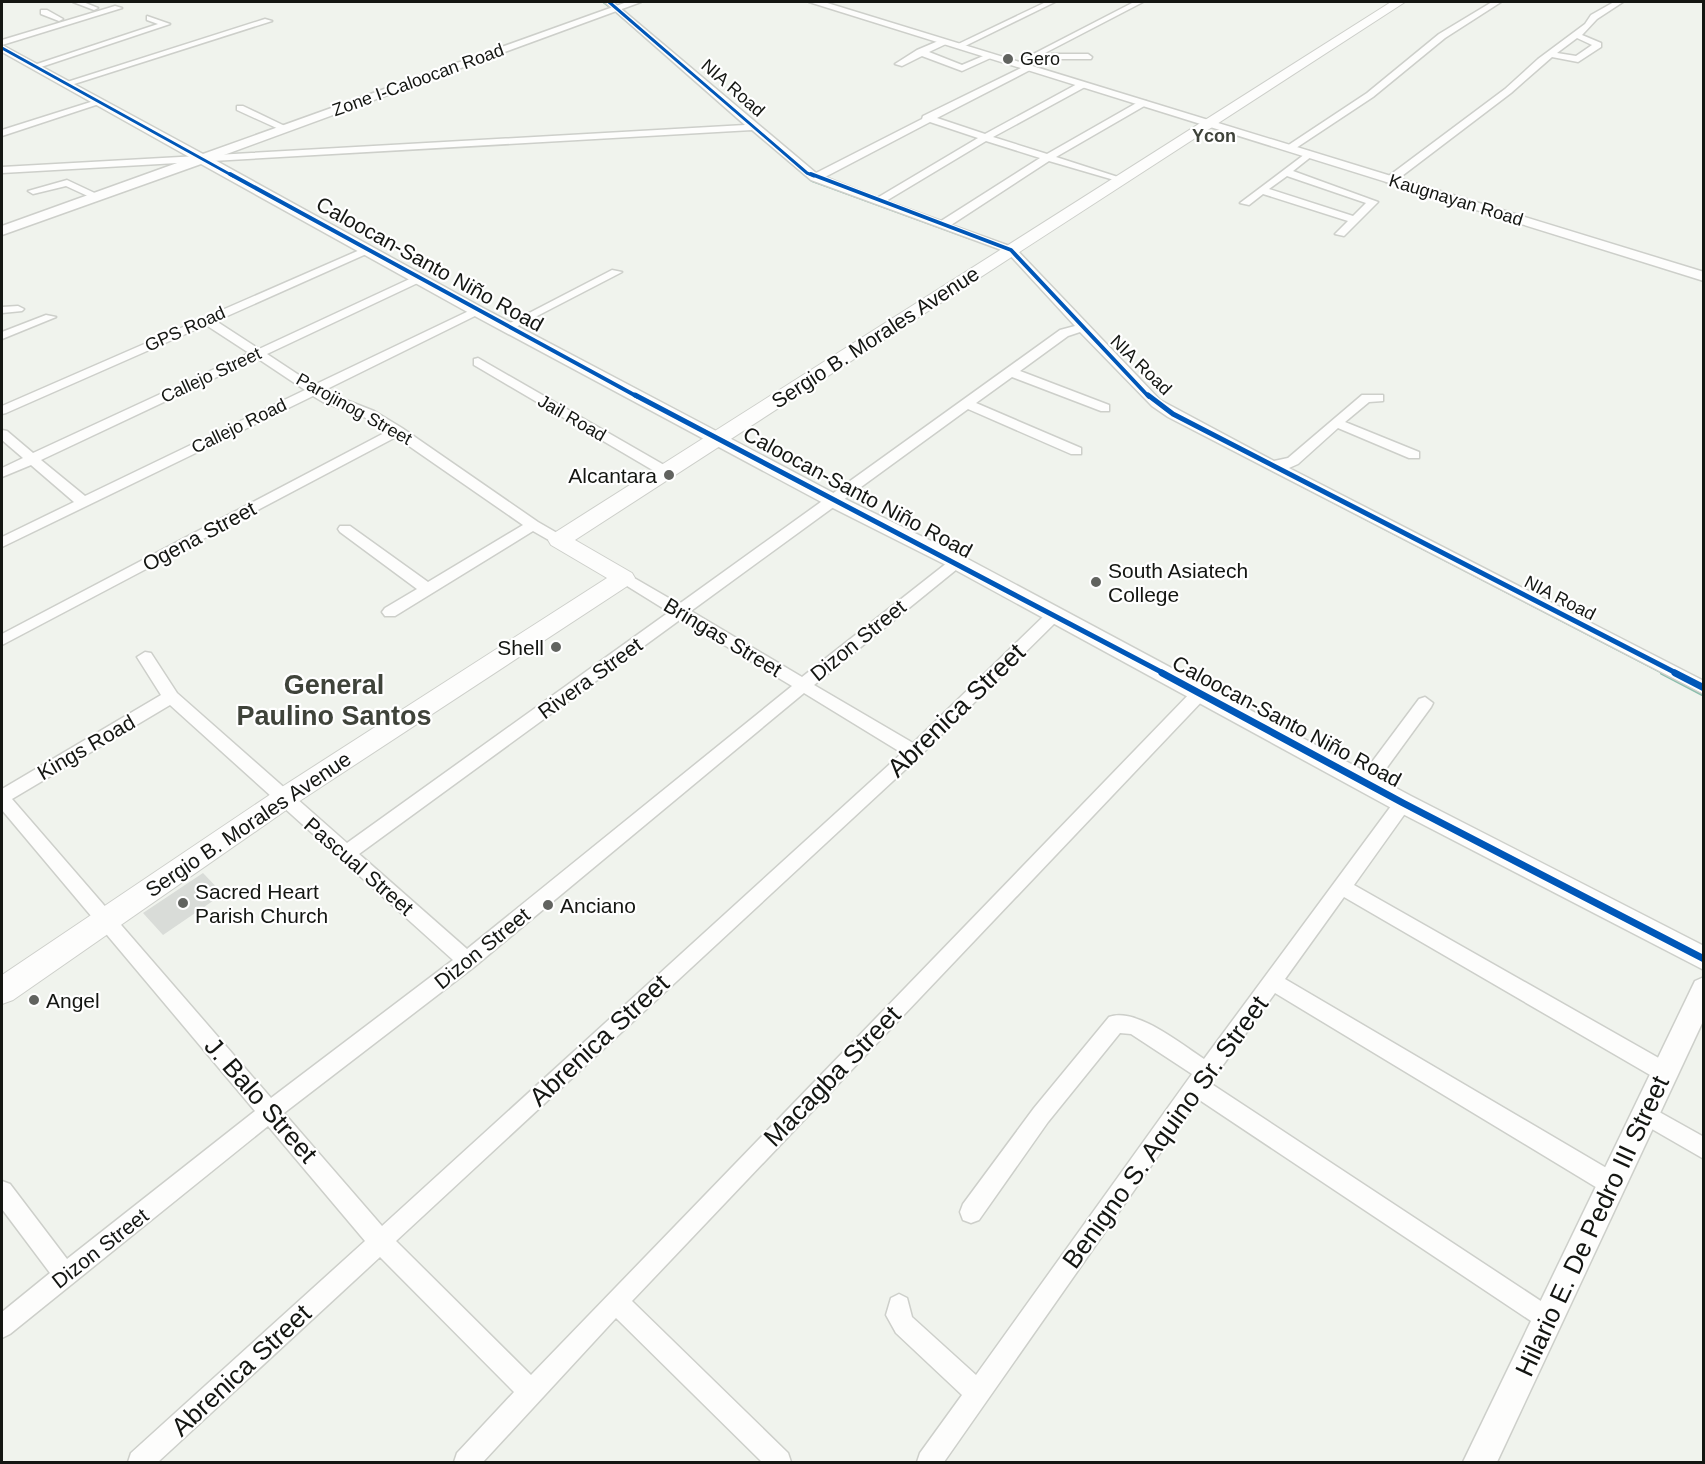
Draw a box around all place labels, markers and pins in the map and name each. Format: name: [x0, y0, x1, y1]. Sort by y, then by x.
place label: Gero: [1020, 49, 1060, 69]
marker: Gero: [1001, 52, 1015, 66]
place label: Alcantara: [568, 464, 657, 487]
marker: Alcantara: [662, 468, 676, 482]
place label: South Asiatech College: [1108, 559, 1248, 606]
marker: South Asiatech College: [1089, 575, 1103, 589]
place label: Shell: [497, 636, 544, 659]
marker: Shell: [549, 640, 563, 654]
place label: Sacred Heart Parish Church: [195, 880, 328, 927]
place label: Anciano: [560, 894, 636, 917]
marker: Sacred Heart Parish Church: [176, 896, 190, 910]
marker: Anciano: [541, 898, 555, 912]
place label: Angel: [46, 989, 100, 1012]
marker: Angel: [27, 993, 41, 1007]

